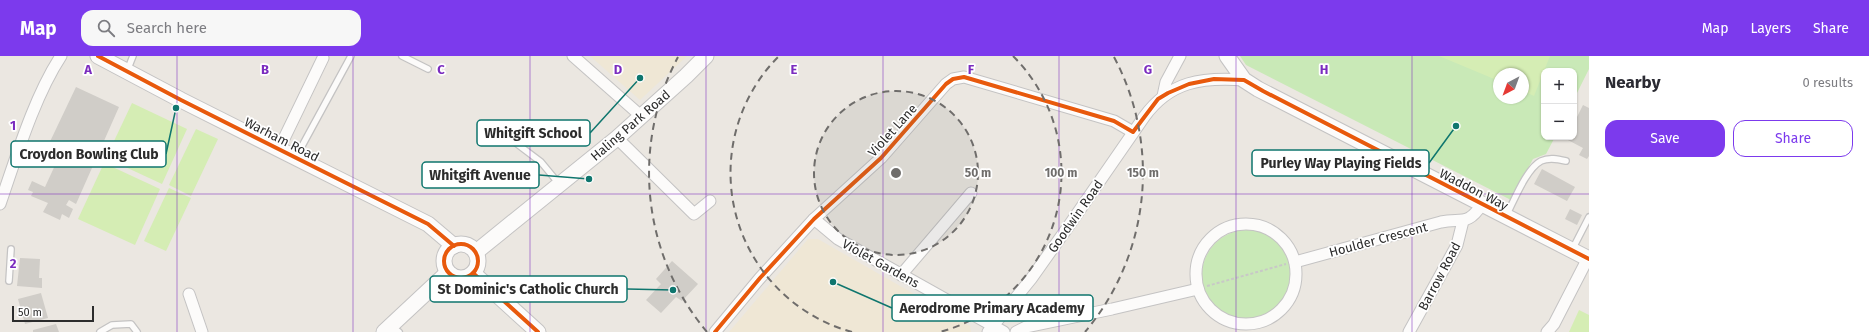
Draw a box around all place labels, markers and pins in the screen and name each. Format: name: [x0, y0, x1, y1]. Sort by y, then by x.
callout: Whitgift School: [477, 120, 590, 146]
callout: Croydon Bowling Club: [11, 141, 166, 167]
callout: Purley Way Playing Fields: [1252, 150, 1429, 176]
callout: Whitgift Avenue: [422, 162, 539, 188]
centre of rings: [889, 166, 903, 180]
callout: St Dominic's Catholic Church: [430, 276, 627, 302]
callout: Aerodrome Primary Academy: [892, 295, 1093, 321]

